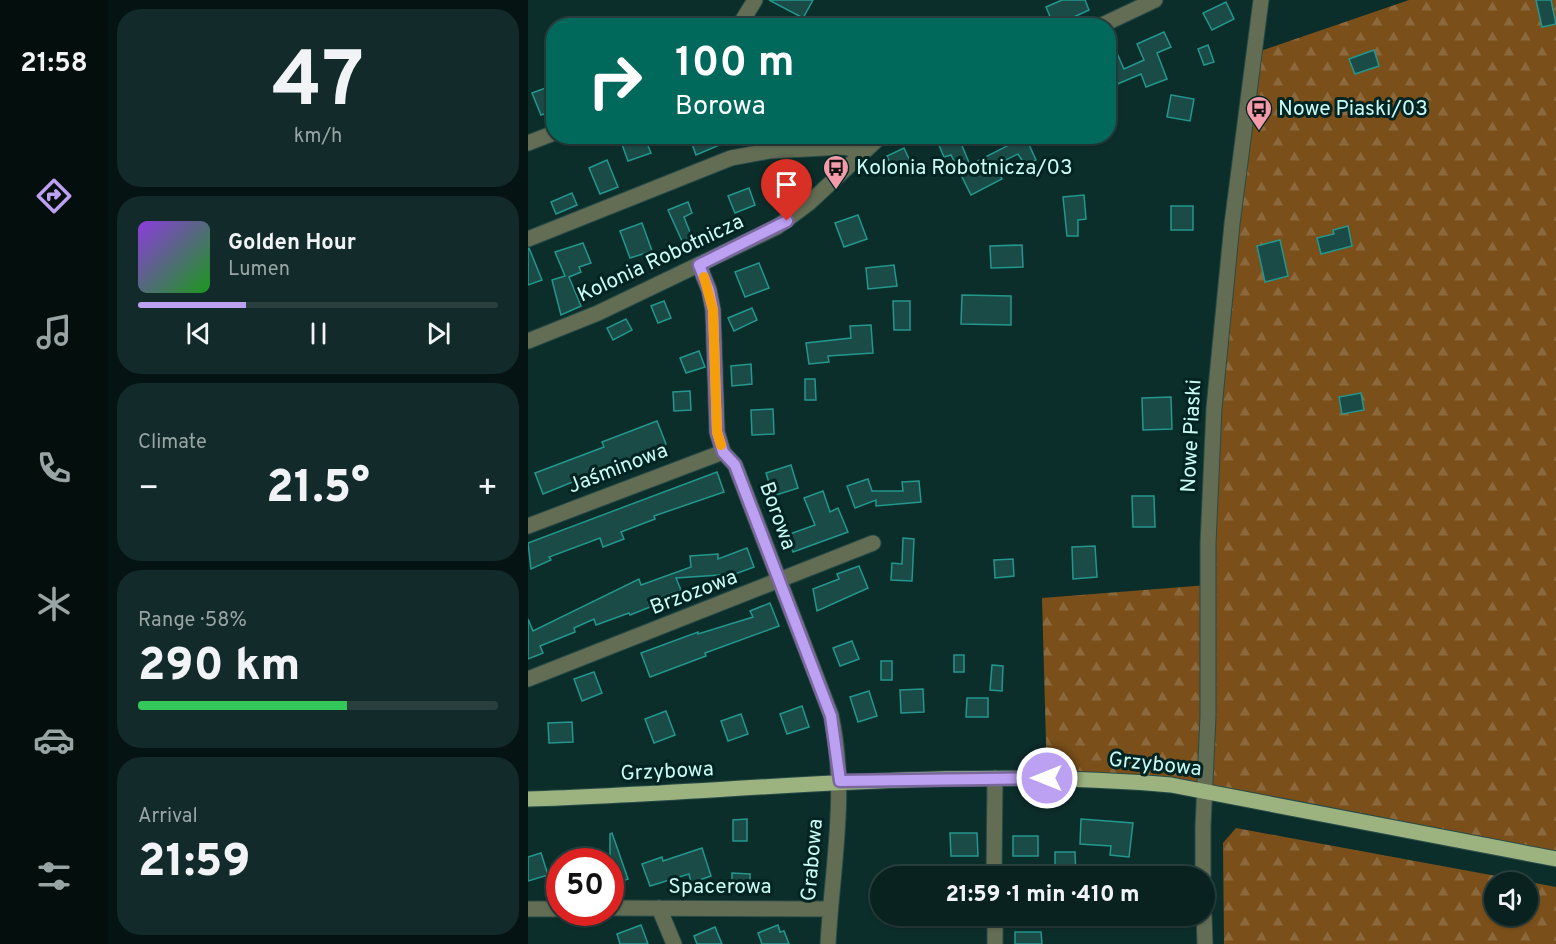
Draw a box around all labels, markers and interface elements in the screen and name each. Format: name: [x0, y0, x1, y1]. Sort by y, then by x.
text: 47: [272, 35, 364, 134]
text: 100 m: [675, 38, 794, 91]
icon: right: [576, 42, 654, 120]
text: 21:58: [20, 47, 88, 81]
text: Borowa: [675, 90, 766, 124]
bus stop icon: Nowe Piaski/03: [1244, 94, 1274, 132]
place label: Nowe Piaski/03: [1278, 96, 1428, 123]
text: km/h: [294, 124, 342, 150]
bus stop icon: Kolonia Robotnicza/03: [821, 153, 851, 191]
place label: Kolonia Robotnicza/03: [856, 155, 1073, 182]
pin: [761, 159, 812, 221]
icon: arrive: [770, 168, 803, 201]
icon: directions: [33, 175, 75, 217]
street label: Kolonia Robotnicza: [574, 209, 748, 309]
text: Golden Hour: [228, 230, 356, 257]
text: Lumen: [228, 257, 290, 283]
icon: music: [33, 311, 75, 353]
icon: previous: [182, 317, 215, 350]
icon: pause: [302, 317, 335, 350]
icon: next: [422, 317, 455, 350]
street label: Nowe Piaski: [1176, 379, 1208, 493]
text: Climate: [138, 430, 207, 456]
street label: Jaśminowa: [564, 438, 672, 500]
icon: phone: [33, 447, 75, 489]
text: 21.5°: [266, 461, 370, 518]
text: −: [138, 469, 159, 511]
text: +: [477, 469, 498, 511]
street label: Borowa: [752, 478, 802, 554]
street label: Brzozowa: [646, 564, 742, 622]
icon: climate: [33, 583, 75, 625]
text: Range · 58%: [138, 608, 247, 634]
text: 290 km: [138, 639, 300, 696]
icon: car: [33, 719, 75, 761]
position arrow: [1015, 746, 1079, 810]
street label: Grzybowa: [1107, 747, 1203, 783]
street label: Grzybowa: [620, 756, 714, 788]
text: Arrival: [138, 804, 198, 830]
street label: Grabowa: [796, 818, 830, 902]
text: 21:59: [138, 835, 251, 892]
speed limit sign: 50: [546, 848, 624, 926]
icon: filters: [33, 855, 75, 897]
map controls: [1484, 872, 1538, 926]
button: sound: [1484, 872, 1538, 926]
street label: Spacerowa: [668, 874, 772, 901]
text: 21:59 · 1 min · 410 m: [945, 882, 1140, 909]

